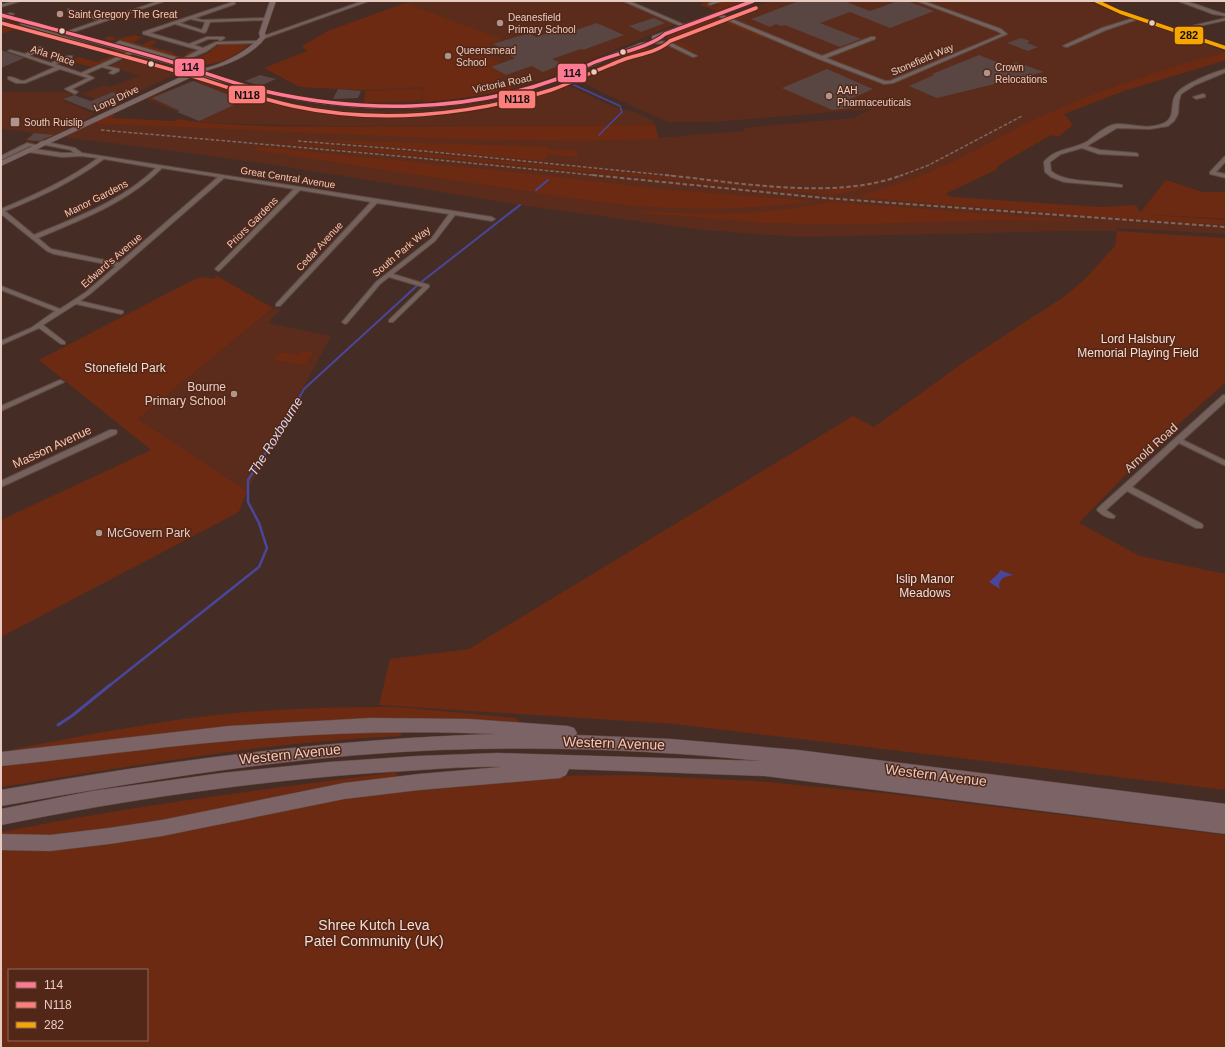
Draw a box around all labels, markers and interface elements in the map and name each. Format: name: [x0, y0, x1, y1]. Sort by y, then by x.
marker: Saint Gregory The Great: [55, 9, 65, 19]
place label: Saint Gregory The Great: [68, 9, 178, 20]
place label: Deanesfield Primary School: [508, 12, 576, 35]
marker: Deanesfield Primary School: [495, 18, 505, 28]
unlabelled marker: [1147, 18, 1157, 28]
unlabelled marker: [57, 26, 67, 36]
line badge: 282: [1174, 26, 1204, 45]
text: 282: [1180, 29, 1198, 41]
street label: Stonefield Way: [889, 41, 955, 78]
street label: Arla Place: [29, 43, 77, 68]
place label: Queensmead School: [456, 45, 516, 68]
unlabelled marker: [618, 47, 628, 57]
marker: Queensmead School: [443, 51, 453, 61]
line badge: 114: [174, 58, 205, 77]
unlabelled marker: [146, 59, 156, 69]
text: 114: [181, 61, 200, 73]
place label: Crown Relocations: [995, 62, 1047, 85]
line badge: 114: [557, 63, 587, 83]
text: 114: [563, 67, 582, 79]
unlabelled marker: [589, 67, 599, 77]
marker: Crown Relocations: [982, 68, 992, 78]
street label: Victoria Road: [472, 72, 533, 95]
street label: Long Drive: [92, 83, 141, 114]
line badge: N118: [228, 85, 266, 104]
place label: AAH Pharmaceuticals: [837, 85, 911, 108]
text: N118: [234, 89, 260, 101]
line badge: N118: [498, 90, 536, 109]
marker: AAH Pharmaceuticals: [824, 91, 834, 101]
text: N118: [504, 93, 530, 105]
marker: South Ruislip: [9, 116, 21, 128]
place label: South Ruislip: [24, 117, 83, 128]
street label: Great Central Avenue: [240, 165, 337, 191]
street label: Manor Gardens: [63, 178, 130, 219]
street label: Priors Gardens: [225, 195, 280, 250]
street label: Cedar Avenue: [294, 219, 345, 273]
street label: South Park Way: [370, 224, 432, 279]
street label: Edward's Avenue: [79, 231, 144, 290]
park label: Lord Halsbury Memorial Playing Field: [1077, 332, 1199, 360]
park label: Stonefield Park: [84, 361, 167, 375]
place label: Bourne Primary School: [145, 380, 226, 408]
marker: Bourne Primary School: [229, 389, 239, 399]
water label: The Roxbourne: [245, 394, 306, 478]
street label: Arnold Road: [1122, 420, 1180, 476]
street label: Masson Avenue: [10, 423, 94, 471]
place label: McGovern Park: [107, 526, 191, 540]
marker: McGovern Park: [94, 528, 104, 538]
park label: Islip Manor Meadows: [896, 572, 954, 600]
street label: Western Avenue: [563, 733, 666, 753]
street label: Western Avenue: [238, 741, 342, 767]
street label: Western Avenue: [884, 761, 988, 789]
park label: Shree Kutch Leva Patel Community (UK): [304, 917, 444, 949]
legend: [8, 969, 148, 1041]
text: 114: [44, 978, 63, 992]
text: N118: [44, 998, 72, 1012]
text: 282: [44, 1018, 64, 1032]

